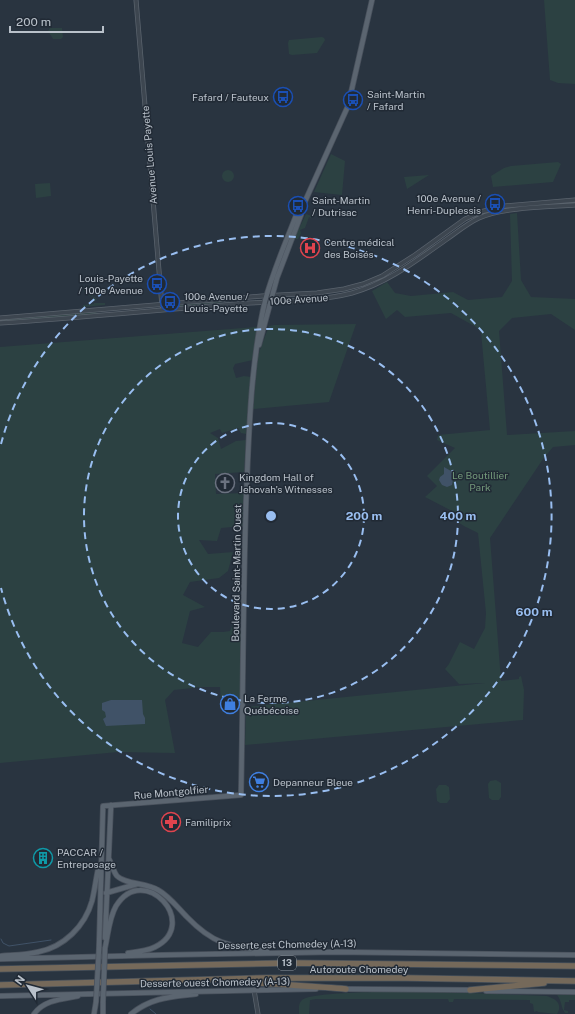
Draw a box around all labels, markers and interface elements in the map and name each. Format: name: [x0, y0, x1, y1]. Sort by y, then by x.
scale bar: [10, 8, 103, 34]
text: 200 m: [16, 15, 51, 29]
bus stop icon: Fafard / Fauteux: [272, 86, 294, 108]
place label: Saint-Martin / Fafard: [367, 88, 425, 112]
bus stop icon: Saint-Martin / Fafard: [342, 89, 364, 111]
place label: Fafard / Fauteux: [192, 91, 269, 103]
street label: Avenue Louis Payette: [139, 105, 159, 205]
place label: 100e Avenue / Henri-Duplessis: [407, 192, 481, 216]
bus stop icon: 100e Avenue / Henri-Duplessis: [484, 193, 506, 215]
place label: Saint-Martin / Dutrisac: [312, 194, 370, 218]
bus stop icon: Saint-Martin / Dutrisac: [287, 195, 309, 217]
place label: Centre médical des Boisés: [324, 236, 395, 260]
hospital icon: Centre médical des Boisés: [299, 237, 321, 259]
place label: Louis-Payette / 100e Avenue: [78, 272, 143, 296]
bus stop icon: Louis-Payette / 100e Avenue: [146, 273, 168, 295]
place label: 100e Avenue / Louis-Payette: [184, 290, 249, 314]
bus stop icon: 100e Avenue / Louis-Payette: [159, 291, 181, 313]
street label: 100e Avenue: [269, 291, 329, 307]
park label: Le Boutillier Park: [452, 469, 508, 493]
place label: Kingdom Hall of Jehovah's Witnesses: [239, 471, 333, 495]
church icon: Kingdom Hall of Jehovah's Witnesses: [214, 472, 236, 494]
street label: Boulevard Saint-Martin Ouest: [229, 504, 243, 642]
centre of rings: [264, 509, 278, 523]
text: 200 m: [346, 509, 382, 523]
text: 400 m: [440, 509, 477, 523]
text: 600 m: [516, 605, 553, 619]
place label: La Ferme Québécoise: [244, 692, 299, 716]
shop icon: La Ferme Québécoise: [219, 693, 241, 715]
supermarket icon: Depanneur Bleue: [248, 771, 270, 793]
place label: Depanneur Bleue: [273, 776, 353, 788]
street label: Rue Montgolfier: [133, 783, 209, 801]
pharmacy icon: Familiprix: [160, 811, 182, 833]
place label: Familiprix: [185, 816, 231, 828]
place label: PACCAR / Entreposage: [57, 846, 116, 870]
building icon: PACCAR / Entreposage: [32, 847, 54, 869]
street label: Desserte est Chomedey (A-13): [217, 937, 357, 951]
road number: 13: [278, 956, 296, 970]
street label: Autoroute Chomedey: [310, 963, 409, 975]
north arrow: [8, 966, 48, 1006]
text: N: [13, 973, 27, 987]
street label: Desserte ouest Chomedey (A-13): [140, 975, 290, 989]

